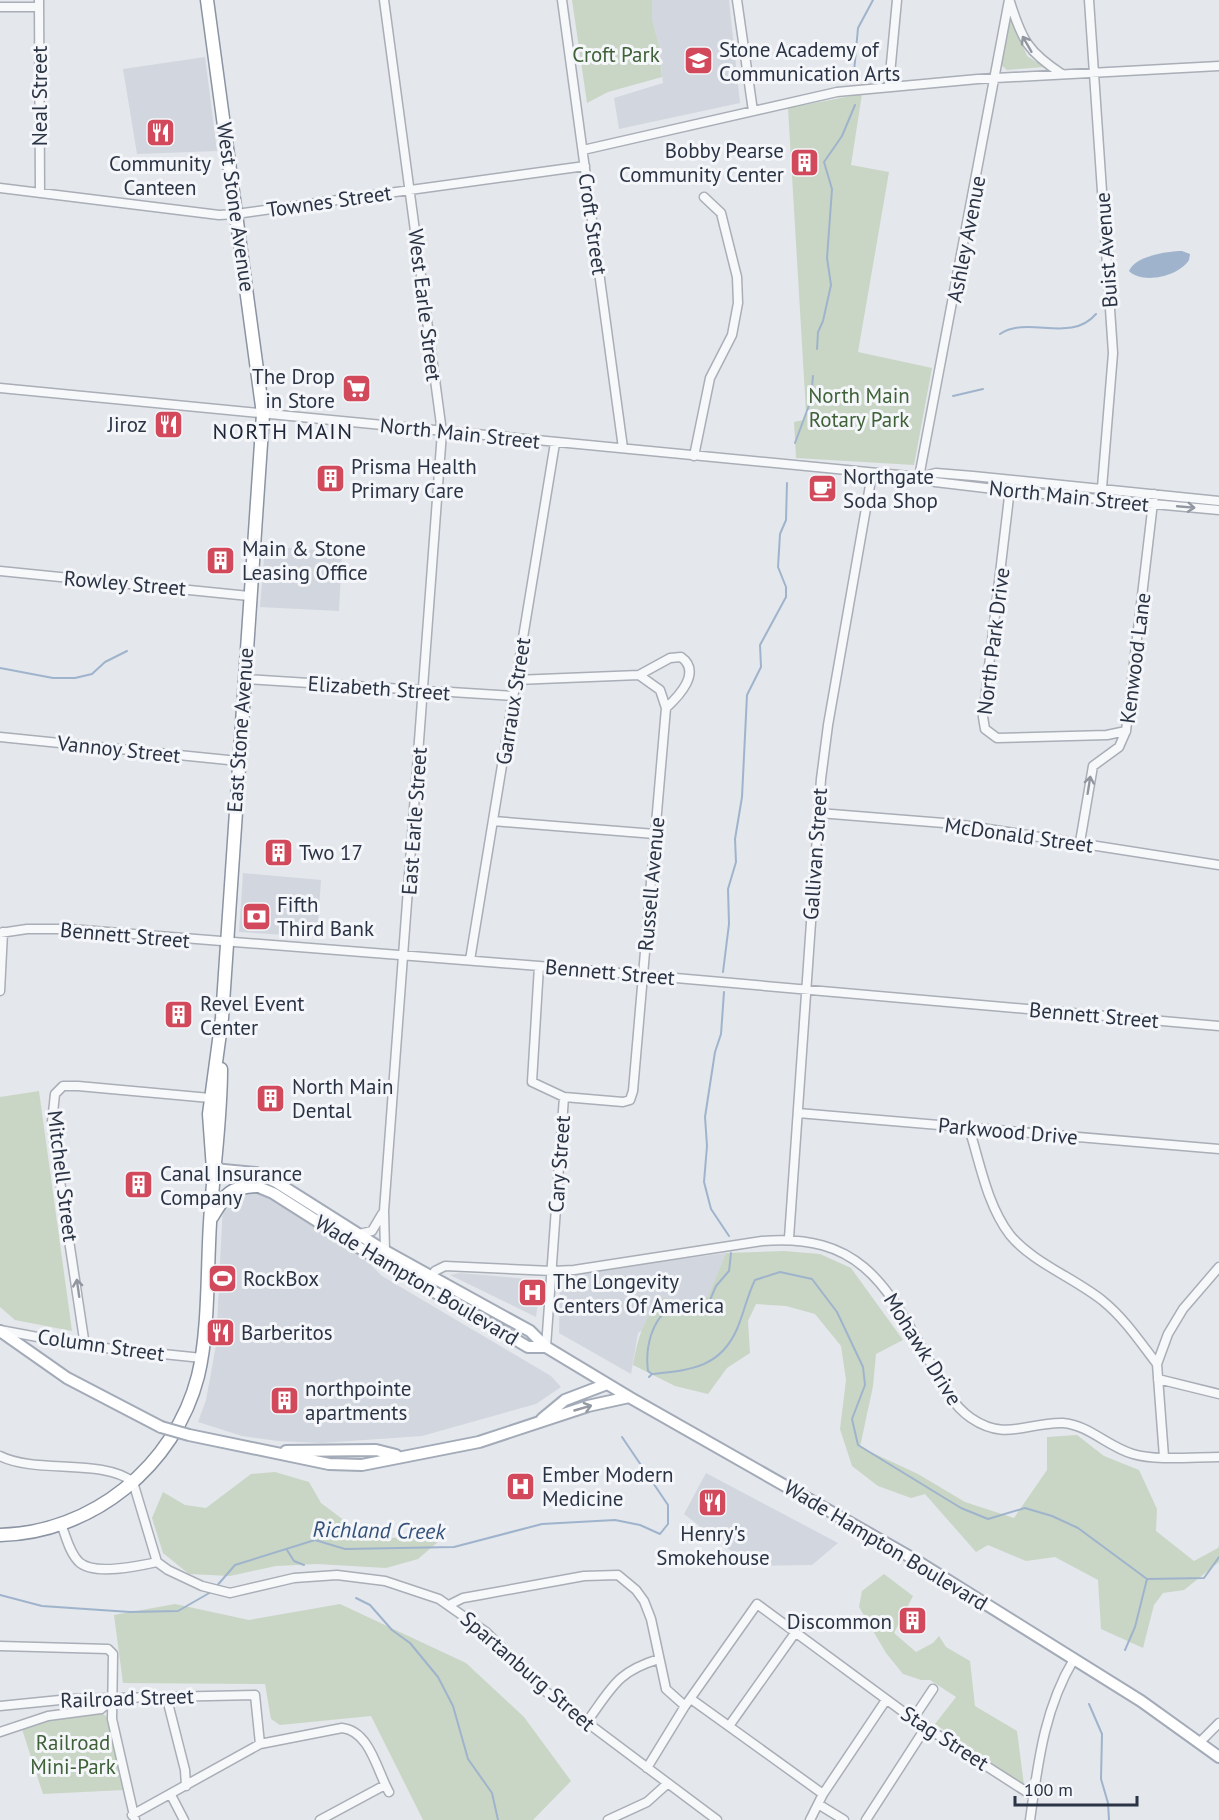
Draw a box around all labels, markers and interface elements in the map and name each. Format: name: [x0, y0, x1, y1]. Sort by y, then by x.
place label: Stone Academy of Communication Arts: [719, 36, 900, 87]
one-way arrow: [1021, 36, 1033, 53]
park label: Croft Park: [572, 41, 660, 68]
school or university icon: Stone Academy of Communication Arts: [682, 45, 714, 77]
street label: Neal Street: [26, 46, 53, 146]
restaurant icon: Community Canteen: [144, 116, 176, 148]
street label: West Stone Avenue: [211, 121, 261, 293]
place label: Bobby Pearse Community Center: [619, 137, 784, 188]
building icon: Bobby Pearse Community Center: [789, 146, 821, 178]
place label: Community Canteen: [109, 150, 211, 201]
street label: Croft Street: [572, 171, 614, 277]
street label: Ashley Avenue: [940, 173, 992, 305]
street label: Townes Street: [265, 179, 393, 223]
street label: Buist Avenue: [1088, 191, 1124, 309]
street label: West Earle Street: [402, 227, 448, 383]
place label: The Drop in Store: [252, 363, 335, 414]
supermarket icon: The Drop in Store: [340, 372, 372, 404]
park label: North Main Rotary Park: [808, 382, 910, 433]
restaurant icon: Jiroz: [152, 408, 184, 440]
place label: Jiroz: [107, 411, 147, 438]
street label: North Main Street: [379, 411, 541, 455]
district label: NORTH MAIN: [213, 417, 353, 445]
place label: Prisma Health Primary Care: [351, 453, 477, 504]
building icon: Prisma Health Primary Care: [314, 462, 346, 494]
place label: Northgate Soda Shop: [843, 463, 938, 514]
cafe icon: Northgate Soda Shop: [806, 472, 838, 504]
street label: North Main Street: [988, 474, 1150, 518]
one-way arrow: [1175, 502, 1195, 513]
place label: Main & Stone Leasing Office: [242, 535, 368, 586]
building icon: Main & Stone Leasing Office: [205, 544, 237, 576]
street label: Rowley Street: [63, 564, 187, 602]
street label: North Park Drive: [971, 566, 1015, 716]
street label: Kenwood Lane: [1114, 591, 1156, 725]
street label: Garraux Street: [490, 635, 536, 767]
street label: East Stone Avenue: [221, 647, 259, 813]
street label: Elizabeth Street: [307, 670, 451, 706]
street label: Vannoy Street: [55, 729, 182, 769]
street label: East Earle Street: [395, 746, 433, 896]
one-way arrow: [1083, 775, 1094, 795]
street label: Gallivan Street: [797, 787, 833, 921]
street label: McDonald Street: [943, 811, 1095, 859]
street label: Russell Avenue: [632, 816, 670, 952]
building icon: Two 17: [262, 836, 294, 868]
place label: Two 17: [299, 839, 363, 866]
place label: Fifth Third Bank: [277, 891, 374, 942]
bank icon: Fifth Third Bank: [240, 900, 272, 932]
street label: Bennett Street: [59, 916, 191, 954]
street label: Bennett Street: [544, 953, 676, 991]
place label: Revel Event Center: [200, 990, 304, 1041]
street label: Bennett Street: [1028, 996, 1160, 1034]
building icon: Revel Event Center: [163, 999, 195, 1031]
place label: North Main Dental: [292, 1073, 394, 1124]
building icon: North Main Dental: [255, 1082, 287, 1114]
street label: Mitchell Street: [42, 1109, 84, 1243]
street label: Parkwood Drive: [937, 1111, 1079, 1151]
street label: Cary Street: [542, 1114, 576, 1214]
place label: Canal Insurance Company: [160, 1160, 302, 1211]
building icon: Canal Insurance Company: [123, 1169, 155, 1201]
street label: Wade Hampton Boulevard: [310, 1208, 524, 1352]
sports icon: RockBox: [206, 1262, 238, 1294]
place label: RockBox: [243, 1265, 319, 1292]
place label: The Longevity Centers Of America: [553, 1268, 724, 1319]
hospital icon: The Longevity Centers Of America: [516, 1277, 548, 1309]
one-way arrow: [72, 1278, 83, 1298]
street label: Mohawk Drive: [878, 1288, 968, 1410]
restaurant icon: Barberitos: [204, 1316, 236, 1348]
place label: Barberitos: [241, 1319, 333, 1346]
street label: Column Street: [36, 1323, 166, 1367]
place label: northpointe apartments: [305, 1375, 411, 1426]
building icon: northpointe apartments: [268, 1384, 300, 1416]
one-way arrow: [573, 1402, 592, 1413]
place label: Ember Modern Medicine: [542, 1461, 674, 1512]
hospital icon: Ember Modern Medicine: [505, 1470, 537, 1502]
street label: Wade Hampton Boulevard: [779, 1473, 993, 1617]
restaurant icon: Henry's Smokehouse: [697, 1486, 729, 1518]
water label: Richland Creek: [312, 1515, 447, 1545]
place label: Henry's Smokehouse: [656, 1520, 770, 1571]
street label: Spartanburg Street: [455, 1605, 601, 1737]
building icon: Discommon: [897, 1605, 929, 1637]
place label: Discommon: [787, 1608, 892, 1635]
street label: Railroad Street: [60, 1682, 194, 1714]
street label: Stag Street: [896, 1700, 994, 1776]
park label: Railroad Mini-Park: [30, 1729, 116, 1780]
scale bar: [1015, 1769, 1136, 1807]
text: 100 m: [1024, 1778, 1073, 1801]

